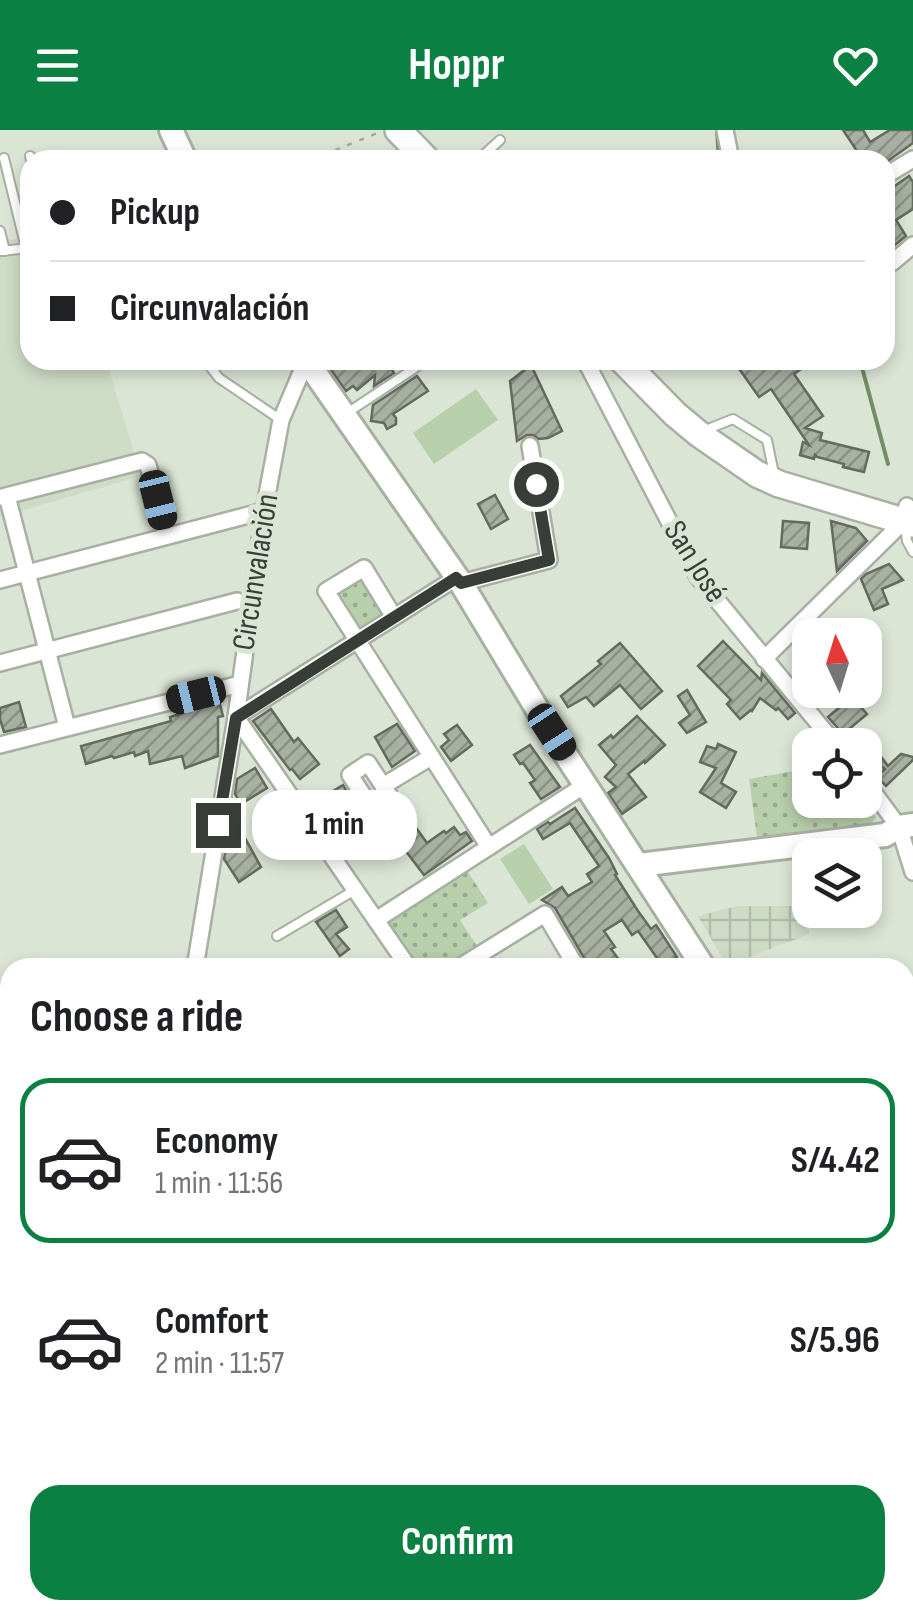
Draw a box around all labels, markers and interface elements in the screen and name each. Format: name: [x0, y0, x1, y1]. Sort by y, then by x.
icon: menu: [30, 38, 85, 93]
text: Hoppr: [408, 38, 505, 93]
icon: heart: [828, 38, 883, 93]
text: Pickup: [110, 190, 200, 235]
text: Circunvalación: [110, 286, 309, 331]
route start: [514, 462, 559, 507]
car: [136, 467, 180, 533]
street label: Circunvalación: [224, 491, 288, 653]
street label: San José: [655, 514, 735, 610]
north arrow: [792, 618, 882, 708]
map controls: [792, 618, 882, 928]
car: [163, 673, 229, 717]
car: [523, 699, 581, 765]
button: locate: [792, 728, 882, 818]
callout: 1 min: [253, 790, 418, 860]
route end: [196, 803, 241, 848]
text: 1 min: [305, 805, 364, 844]
button: layers: [792, 838, 882, 928]
text: Choose a ride: [30, 990, 243, 1045]
icon: car: [35, 1116, 125, 1206]
text: Economy: [155, 1119, 278, 1164]
text: S/4.42: [791, 1138, 880, 1183]
text: 1 min · 11:56: [155, 1164, 283, 1203]
icon: car: [35, 1296, 125, 1386]
text: Comfort: [155, 1299, 269, 1344]
text: S/5.96: [790, 1318, 880, 1363]
text: 2 min · 11:57: [155, 1344, 284, 1383]
button: Confirm: [30, 1485, 885, 1600]

